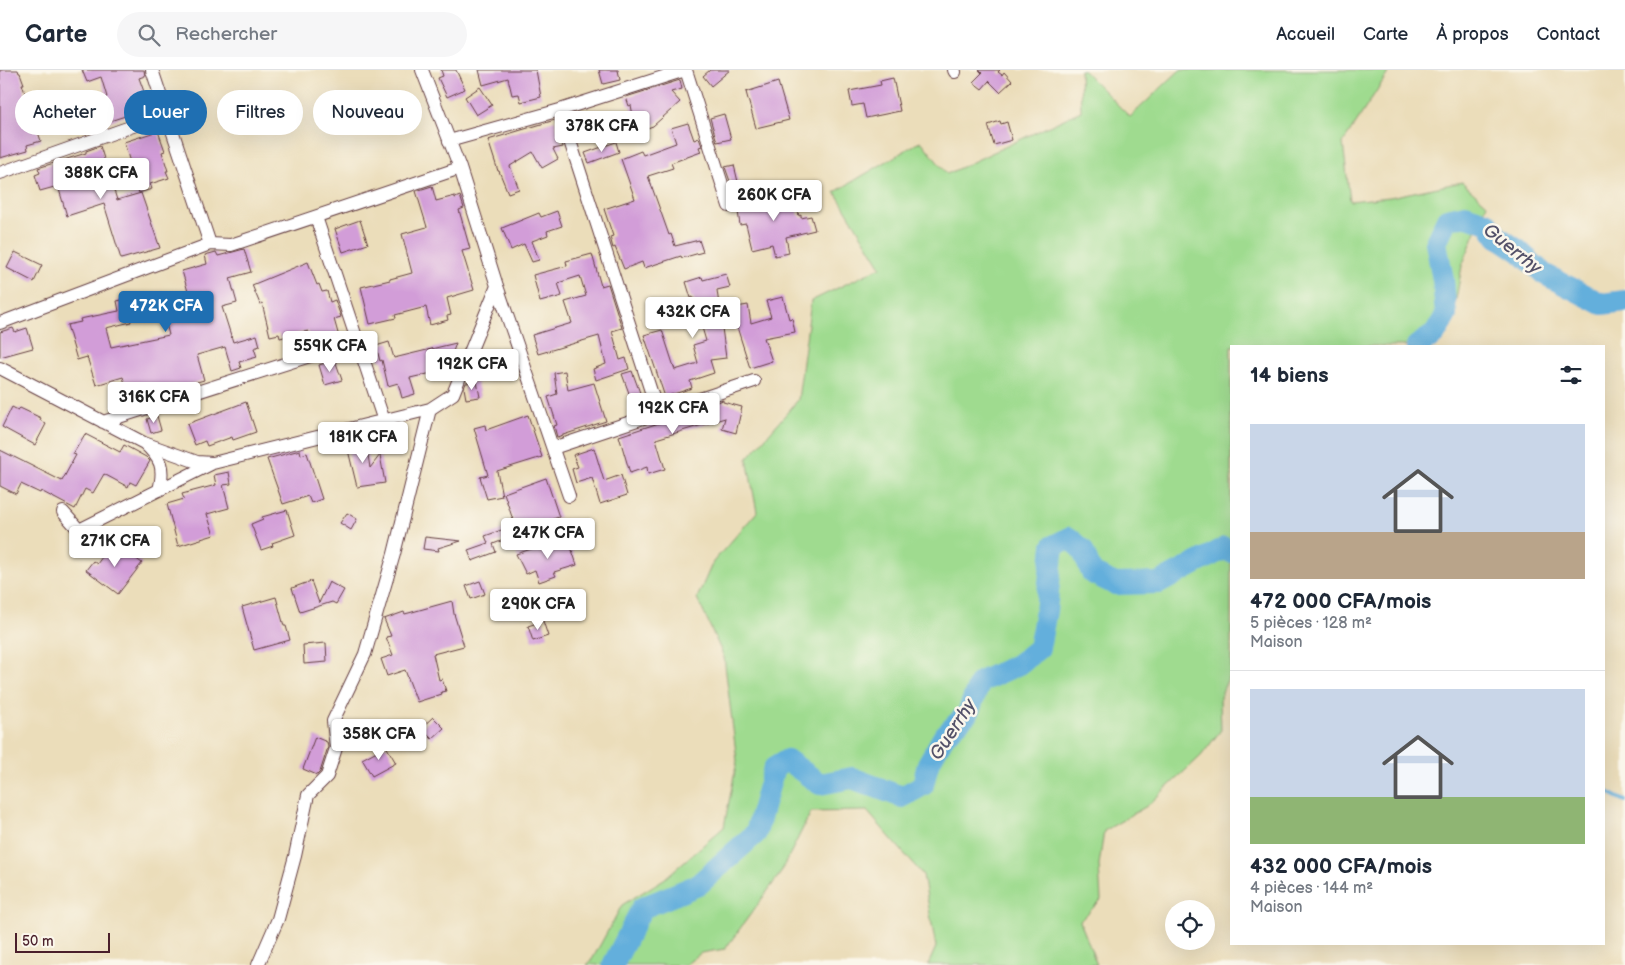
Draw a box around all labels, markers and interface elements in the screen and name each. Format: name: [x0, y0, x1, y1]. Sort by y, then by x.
search box: [117, 12, 467, 57]
text: Carte: [25, 20, 87, 49]
icon: search: [135, 21, 163, 49]
text: Rechercher: [175, 23, 277, 46]
text: Accueil: [1276, 24, 1335, 45]
text: Carte: [1363, 24, 1408, 45]
text: À propos: [1436, 24, 1509, 45]
text: Contact: [1537, 24, 1600, 45]
chip: Acheter: [15, 90, 114, 135]
chip: Louer: [124, 90, 207, 135]
chip: Filtres: [217, 90, 303, 135]
chip: Nouveau: [313, 90, 422, 135]
pin: 378K CFA: [550, 111, 654, 153]
text: 378K CFA: [566, 117, 638, 136]
pin: 388K CFA: [49, 158, 153, 200]
text: 388K CFA: [64, 164, 138, 183]
pin: 260K CFA: [722, 180, 826, 222]
text: 260K CFA: [737, 186, 811, 205]
water label: Guerrhy: [1478, 219, 1546, 280]
pin: 472K CFA: [114, 290, 218, 333]
pin: 432K CFA: [641, 296, 745, 339]
text: 472K CFA: [130, 297, 202, 316]
text: 432K CFA: [656, 303, 730, 322]
pin: 559K CFA: [278, 330, 382, 373]
text: 559K CFA: [294, 337, 366, 356]
pin: 192K CFA: [420, 348, 524, 391]
text: 192K CFA: [437, 355, 507, 374]
icon: filters: [1557, 361, 1585, 389]
text: 14 biens: [1250, 363, 1329, 388]
pin: 316K CFA: [102, 382, 206, 424]
text: 316K CFA: [119, 388, 189, 407]
pin: 192K CFA: [621, 392, 725, 435]
text: 192K CFA: [638, 399, 708, 418]
pin: 181K CFA: [311, 422, 415, 464]
text: 181K CFA: [329, 428, 397, 447]
icon: home: [1373, 456, 1463, 546]
pin: 247K CFA: [496, 518, 600, 560]
text: 247K CFA: [512, 524, 584, 543]
pin: 271K CFA: [63, 526, 167, 568]
text: 271K CFA: [80, 532, 150, 551]
pin: 290K CFA: [486, 588, 590, 631]
text: 472 000 CFA/mois: [1250, 589, 1431, 614]
text: 290K CFA: [501, 595, 575, 614]
text: 5 pièces · 128 m²: [1250, 614, 1372, 633]
text: Maison: [1250, 633, 1303, 652]
water label: Guerrhy: [925, 694, 982, 765]
pin: 358K CFA: [327, 718, 431, 761]
icon: home: [1373, 722, 1463, 812]
text: 358K CFA: [342, 725, 416, 744]
text: 432 000 CFA/mois: [1250, 854, 1432, 879]
text: 4 pièces · 144 m²: [1250, 879, 1373, 898]
text: Maison: [1250, 898, 1303, 917]
map controls: [1165, 900, 1215, 950]
button: locate: [1165, 900, 1215, 950]
scale bar: [15, 930, 110, 953]
text: 50 m: [22, 933, 54, 950]

